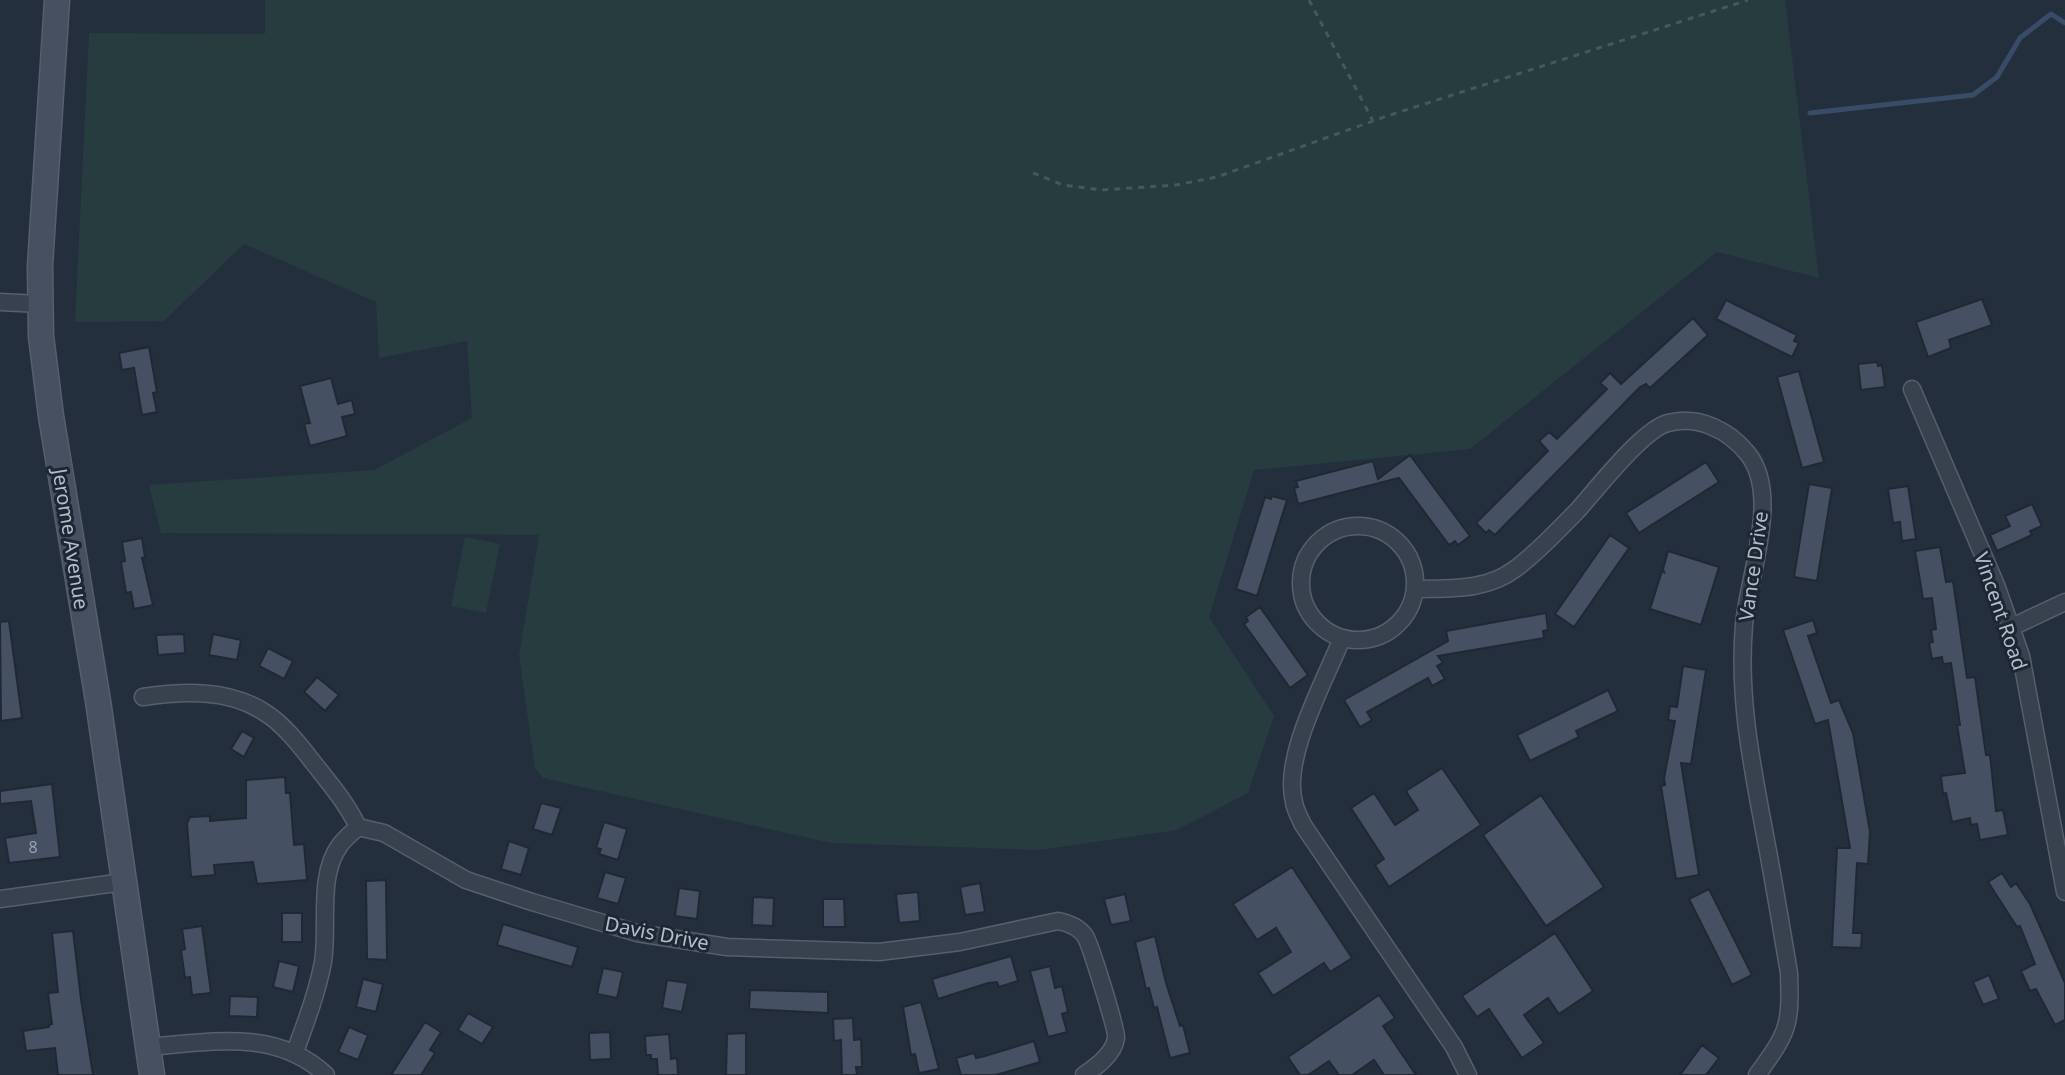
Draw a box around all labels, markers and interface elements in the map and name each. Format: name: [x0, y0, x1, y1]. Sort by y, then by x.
street label: Jerome Avenue: [46, 465, 95, 611]
street label: Vance Drive: [1732, 509, 1774, 623]
street label: Vincent Road: [1968, 548, 2034, 674]
house number: 8: [28, 836, 38, 858]
street label: Davis Drive: [603, 910, 711, 956]

